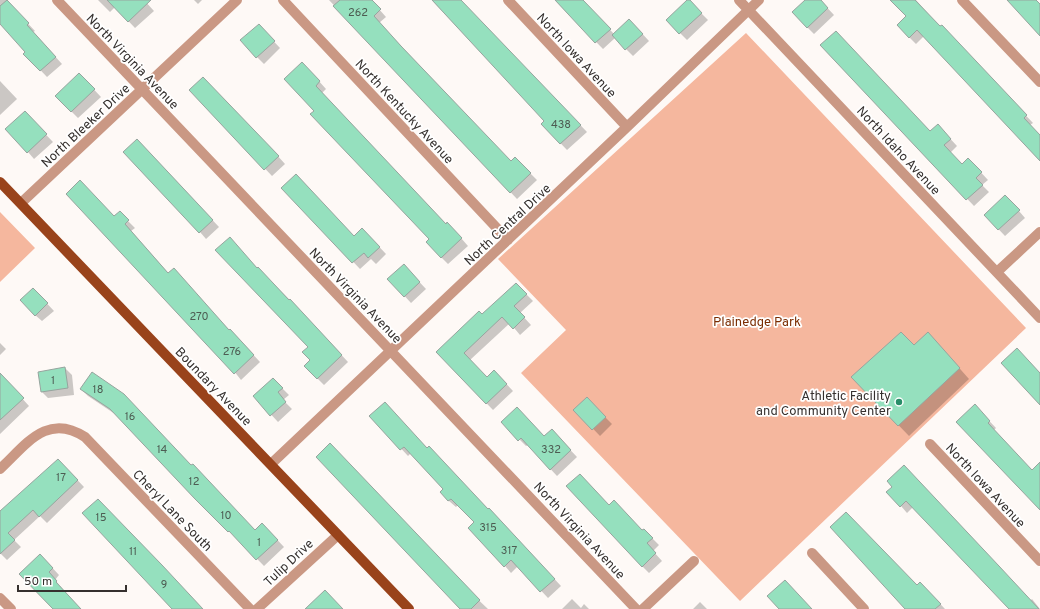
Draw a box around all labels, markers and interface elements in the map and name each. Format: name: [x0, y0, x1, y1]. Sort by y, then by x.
house number: 262: [348, 6, 368, 20]
street label: North Virginia Avenue: [82, 11, 181, 114]
street label: North Iowa Avenue: [532, 11, 619, 102]
street label: North Kentucky Avenue: [351, 57, 456, 168]
street label: North Bleeker Drive: [39, 81, 134, 172]
street label: North Idaho Avenue: [852, 104, 943, 199]
house number: 438: [551, 118, 571, 132]
street label: North Central Drive: [462, 181, 555, 270]
street label: North Virginia Avenue: [305, 245, 404, 348]
house number: 270: [189, 310, 209, 324]
park label: Plainedge Park: [713, 315, 801, 331]
street label: Boundary Avenue: [171, 345, 254, 430]
house number: 276: [223, 345, 241, 359]
house number: 1: [51, 374, 55, 388]
house number: 18: [93, 383, 103, 397]
place label: Athletic Facility and Community Center: [756, 389, 891, 420]
marker: Athletic Facility and Community Center: [894, 397, 904, 407]
house number: 16: [125, 410, 135, 424]
street label: North Iowa Avenue: [941, 441, 1028, 532]
house number: 14: [157, 443, 168, 457]
house number: 332: [541, 443, 561, 457]
street label: Cheryl Lane South: [128, 467, 215, 556]
house number: 17: [56, 471, 66, 485]
house number: 12: [189, 475, 199, 489]
street label: North Virginia Avenue: [529, 480, 628, 583]
house number: 10: [220, 509, 232, 523]
house number: 15: [96, 511, 107, 525]
house number: 315: [479, 521, 497, 535]
house number: 1: [257, 536, 261, 550]
street label: Tulip Drive: [261, 536, 318, 591]
house number: 317: [501, 544, 517, 558]
house number: 11: [129, 545, 137, 559]
scale bar: [18, 567, 126, 593]
text: 50 m: [24, 574, 52, 590]
house number: 9: [161, 578, 167, 592]

